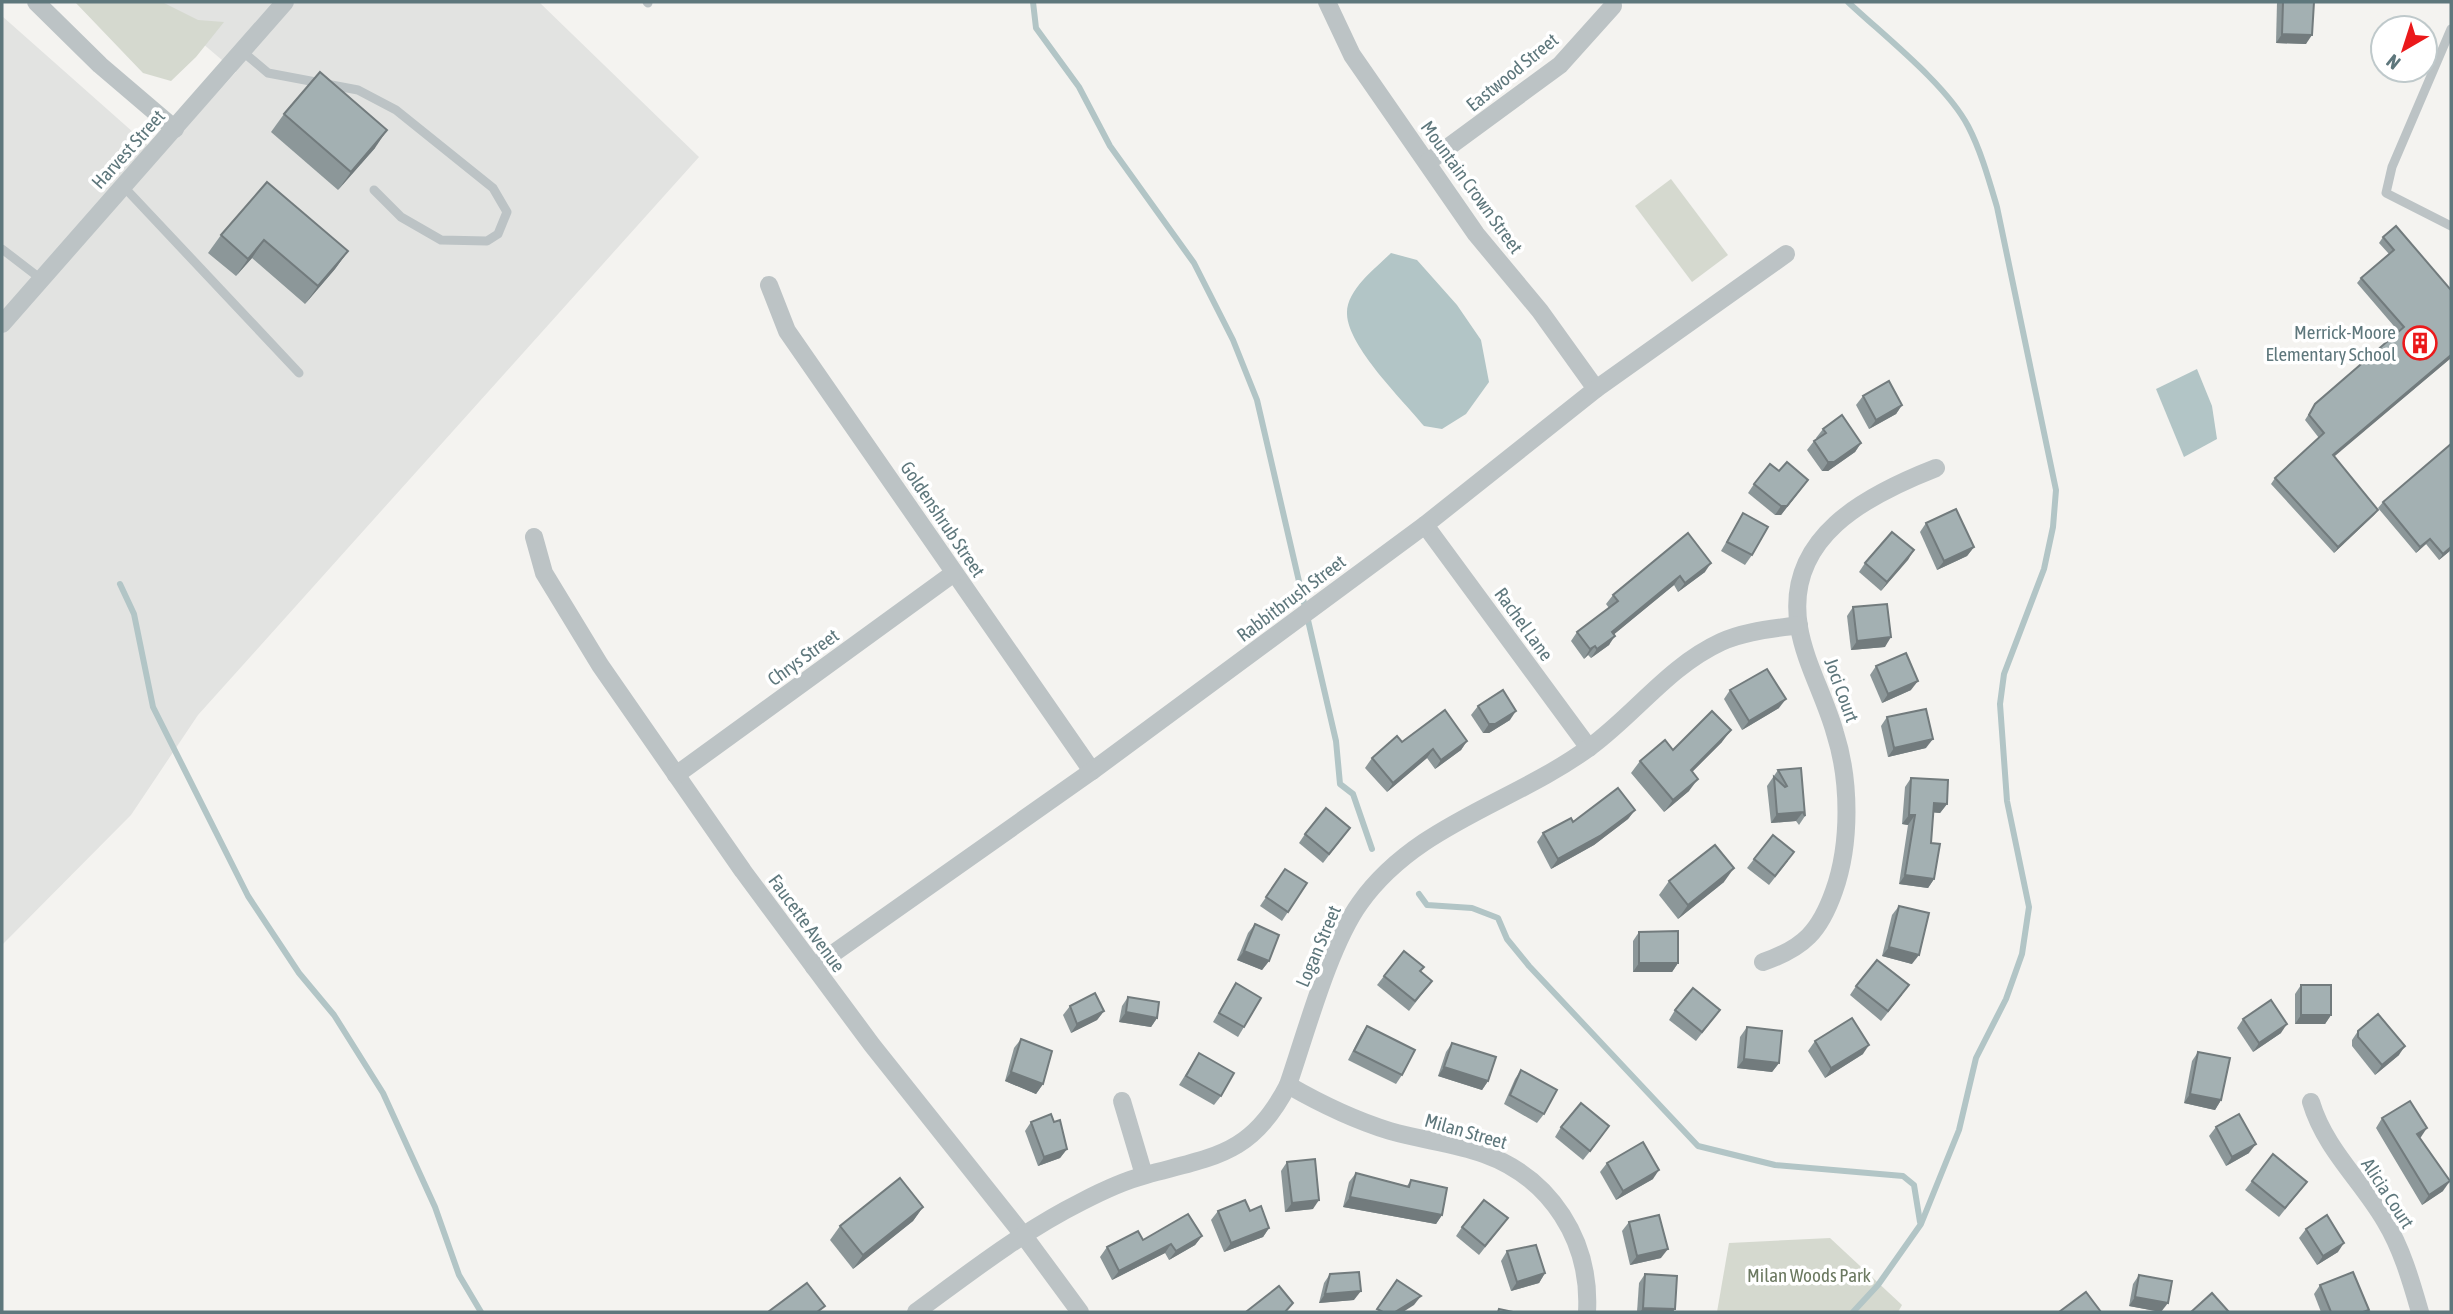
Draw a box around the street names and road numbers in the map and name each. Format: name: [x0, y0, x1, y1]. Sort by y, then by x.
street label: Eastwood Street: [1462, 28, 1562, 116]
street label: Harvest Street: [87, 105, 169, 193]
street label: Mountain Crown Street: [1417, 117, 1527, 257]
street label: Goldenshrub Street: [896, 457, 990, 581]
street label: Rabbitbrush Street: [1232, 550, 1350, 646]
street label: Rachel Lane: [1490, 583, 1558, 665]
street label: Chrys Street: [763, 624, 843, 690]
street label: Joci Court: [1820, 655, 1864, 725]
street label: Faucette Avenue: [764, 870, 850, 976]
street label: Logan Street: [1291, 902, 1345, 990]
street label: Milan Street: [1422, 1109, 1510, 1153]
street label: Alicia Court: [2357, 1154, 2419, 1232]

